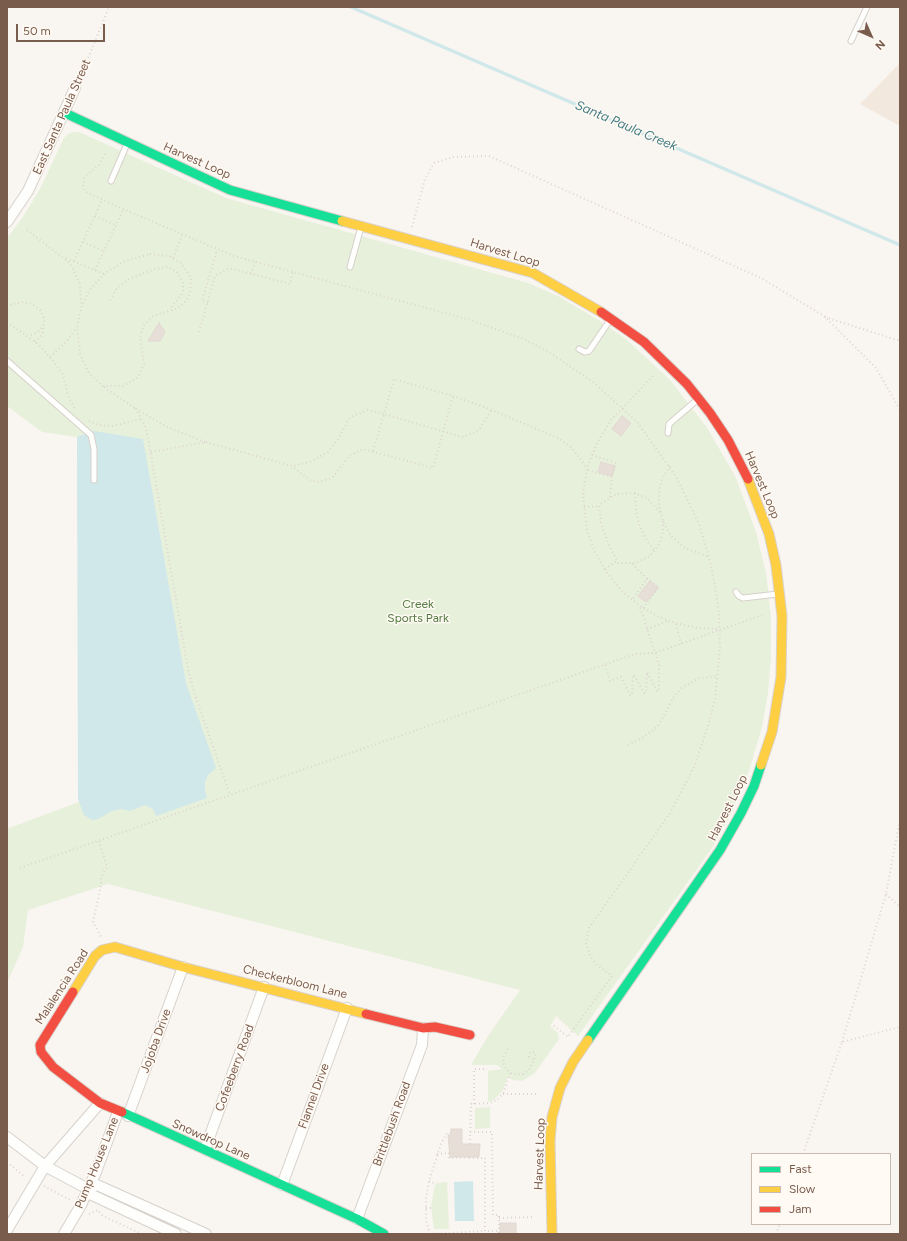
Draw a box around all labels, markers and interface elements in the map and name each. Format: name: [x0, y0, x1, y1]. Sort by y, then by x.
scale bar: [18, 16, 107, 42]
north arrow: [851, 16, 891, 56]
text: 50 m: [23, 24, 51, 38]
text: N: [872, 37, 887, 52]
street label: East Santa Paula Street: [30, 57, 94, 177]
water label: Santa Paula Creek: [573, 98, 679, 154]
street label: Harvest Loop: [161, 140, 233, 182]
street label: Harvest Loop: [468, 236, 542, 270]
street label: Harvest Loop: [741, 449, 783, 521]
park label: Creek Sports Park: [387, 597, 449, 625]
street label: Harvest Loop: [705, 773, 751, 843]
street label: Malalencia Road: [32, 947, 92, 1027]
street label: Checkerbloom Lane: [241, 962, 349, 1002]
street label: Jojoba Drive: [138, 1007, 174, 1075]
street label: Cofeeberry Road: [213, 1022, 257, 1114]
street label: Flannel Drive: [296, 1061, 332, 1131]
street label: Brittlebush Road: [370, 1080, 414, 1168]
street label: Pump House Lane: [72, 1115, 122, 1211]
street label: Snowdrop Lane: [170, 1116, 252, 1164]
street label: Harvest Loop: [532, 1118, 548, 1190]
legend: [751, 1153, 891, 1225]
text: Fast: [789, 1162, 812, 1176]
text: Slow: [789, 1182, 815, 1196]
text: Jam: [789, 1202, 812, 1216]

